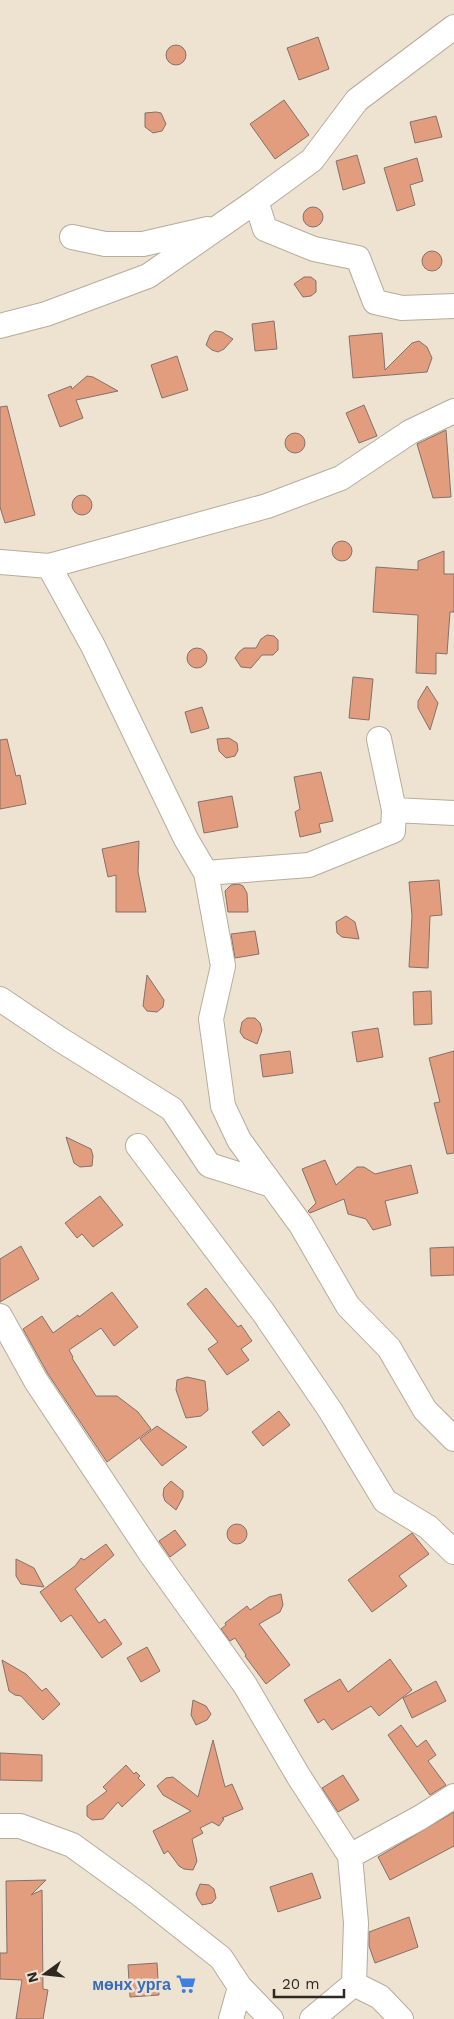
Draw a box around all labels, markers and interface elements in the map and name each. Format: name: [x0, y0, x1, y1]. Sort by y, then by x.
north arrow: [20, 1949, 70, 1999]
scale bar: [274, 1966, 344, 1998]
text: N: [23, 1970, 42, 1984]
supermarket icon: мөнх урга: [175, 1973, 197, 1995]
place label: мөнх урга: [92, 1975, 171, 1994]
text: 20 m: [282, 1975, 320, 1993]

